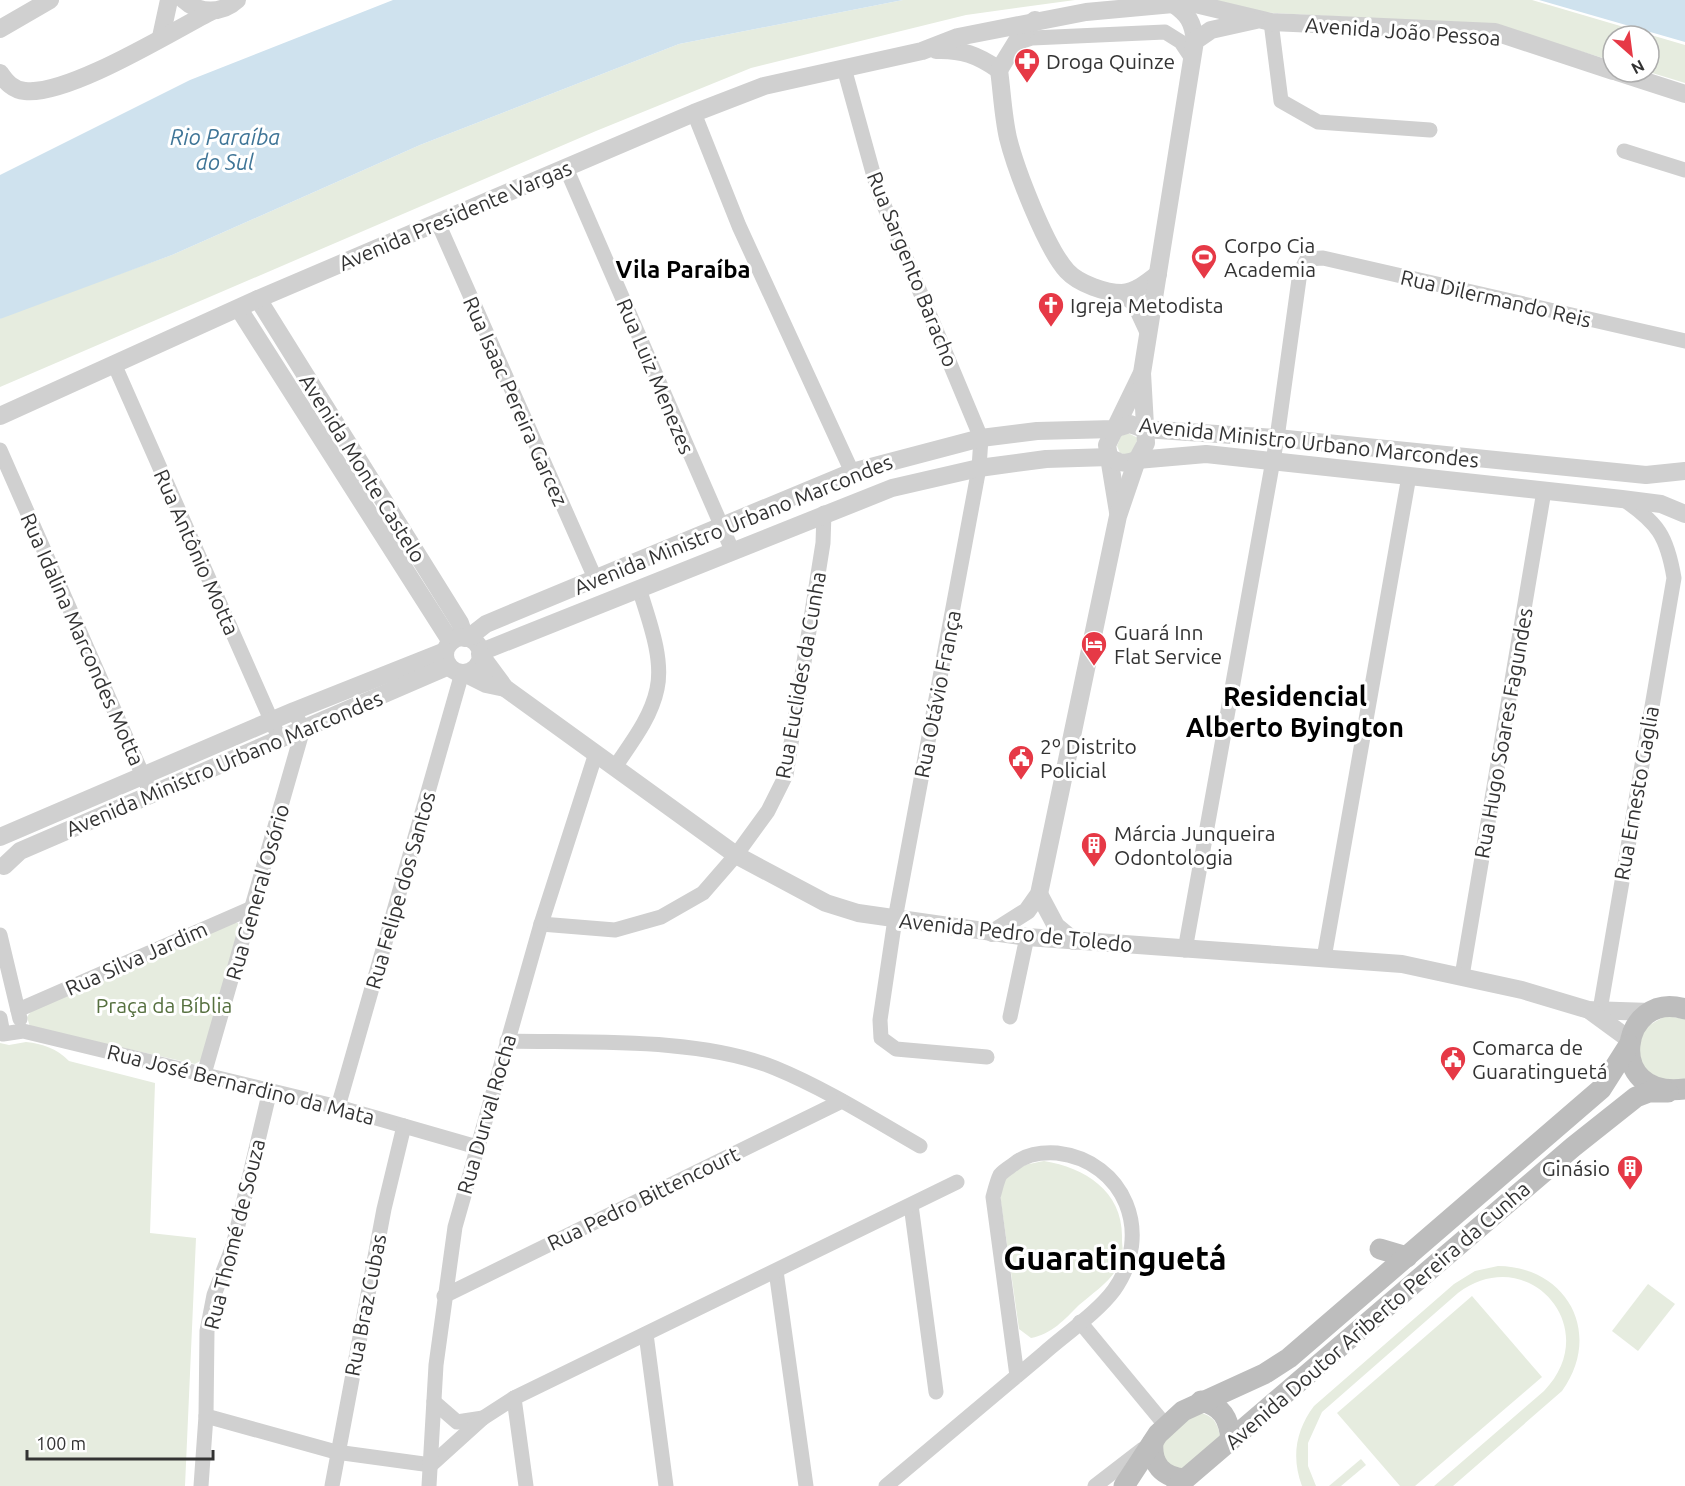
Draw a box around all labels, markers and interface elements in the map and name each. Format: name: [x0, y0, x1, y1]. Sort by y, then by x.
street label: Avenida João Pessoa: [1305, 12, 1501, 50]
north arrow: [1601, 24, 1661, 84]
pharmacy icon: Droga Quinze: [1012, 46, 1042, 84]
place label: Droga Quinze: [1046, 49, 1175, 73]
text: N: [1629, 56, 1648, 78]
water label: Rio Paraíba do Sul: [170, 124, 280, 174]
street label: Avenida Presidente Vargas: [335, 155, 575, 275]
street label: Rua Sargento Baracho: [863, 168, 963, 370]
place label: Corpo Cia Academia: [1224, 233, 1316, 281]
sports icon: Corpo Cia Academia: [1189, 242, 1219, 280]
district label: Vila Paraíba: [615, 256, 751, 283]
street label: Rua Dilermando Reis: [1398, 264, 1594, 332]
church icon: Igreja Metodista: [1036, 290, 1066, 328]
street label: Rua Isaac Pereira Garcez: [459, 293, 573, 509]
place label: Igreja Metodista: [1070, 293, 1224, 317]
street label: Rua Luiz Menezes: [612, 295, 700, 457]
street label: Avenida Monte Castelo: [295, 369, 431, 567]
street label: Avenida Ministro Urbano Marcondes: [1138, 412, 1480, 472]
street label: Avenida Ministro Urbano Marcondes: [570, 449, 896, 599]
street label: Rua Antônio Motta: [150, 465, 244, 639]
street label: Rua Idalina Marcondes Motta: [16, 509, 150, 769]
street label: Rua Euclides da Cunha: [770, 570, 830, 780]
street label: Rua Hugo Soares Fagundes: [1469, 606, 1537, 860]
street label: Rua Otávio França: [909, 608, 965, 780]
place label: Guará Inn Flat Service: [1114, 620, 1222, 668]
hotel icon: Guará Inn Flat Service: [1079, 629, 1109, 667]
district label: Residencial Alberto Byington: [1186, 681, 1404, 742]
street label: Avenida Ministro Urbano Marcondes: [62, 685, 386, 841]
street label: Rua Ernesto Gaglia: [1609, 704, 1663, 882]
place label: 2º Distrito Policial: [1040, 734, 1137, 782]
public building icon: 2º Distrito Policial: [1006, 743, 1036, 781]
street label: Rua Felipe dos Santos: [360, 788, 440, 992]
street label: Rua General Osório: [220, 801, 294, 983]
place label: Márcia Junqueira Odontologia: [1114, 821, 1275, 869]
building icon: Márcia Junqueira Odontologia: [1079, 830, 1109, 868]
street label: Avenida Pedro de Toledo: [898, 908, 1134, 956]
street label: Rua Silva Jardim: [61, 916, 211, 1000]
park label: Praça da Bíblia: [96, 993, 232, 1017]
street label: Rua Durval Rocha: [452, 1031, 520, 1197]
place label: Comarca de Guaratinguetá: [1472, 1035, 1607, 1083]
street label: Rua José Bernardino da Mata: [105, 1039, 377, 1129]
public building icon: Comarca de Guaratinguetá: [1438, 1044, 1468, 1082]
street label: Rua Thomé de Souza: [199, 1136, 269, 1332]
street label: Rua Pedro Bittencourt: [543, 1141, 743, 1255]
building icon: Ginásio: [1615, 1153, 1645, 1191]
place label: Ginásio: [1542, 1156, 1610, 1180]
street label: Avenida Doutor Ariberto Pereira da Cunha: [1220, 1176, 1534, 1454]
street label: Rua Braz Cubas: [339, 1232, 391, 1378]
district label: Guaratinguetá: [1003, 1239, 1227, 1276]
scale bar: [27, 1423, 213, 1461]
text: 100 m: [36, 1433, 86, 1453]

